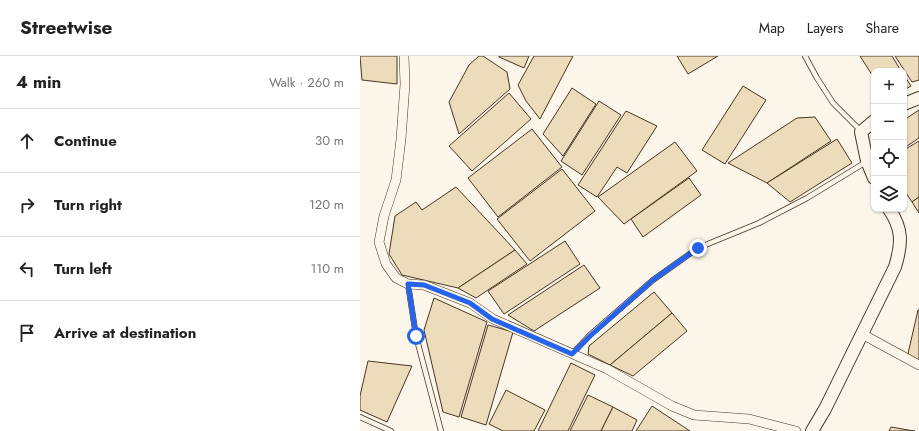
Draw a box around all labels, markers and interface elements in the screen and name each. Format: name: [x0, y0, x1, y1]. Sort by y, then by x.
text: Streetwise: [20, 14, 113, 41]
text: Map: [759, 18, 785, 38]
text: Layers: [807, 18, 843, 38]
text: Share: [865, 18, 899, 38]
map controls: [871, 68, 907, 212]
button: +: [871, 68, 907, 104]
text: 4 min: [16, 70, 61, 94]
text: Walk · 260 m: [269, 73, 344, 92]
button: −: [871, 104, 907, 140]
icon: ahead: [16, 130, 38, 152]
text: Continue: [54, 130, 117, 152]
text: 30 m: [315, 131, 344, 150]
button: locate: [871, 140, 907, 176]
button: layers: [871, 176, 907, 212]
icon: right: [16, 194, 38, 216]
text: Turn right: [54, 194, 122, 216]
text: 120 m: [309, 195, 344, 214]
route end: [689, 239, 707, 257]
icon: left: [16, 258, 38, 280]
text: Turn left: [54, 258, 112, 280]
text: 110 m: [310, 259, 344, 278]
icon: arrive: [16, 322, 38, 344]
text: Arrive at destination: [54, 322, 196, 344]
route start: [407, 327, 425, 345]

